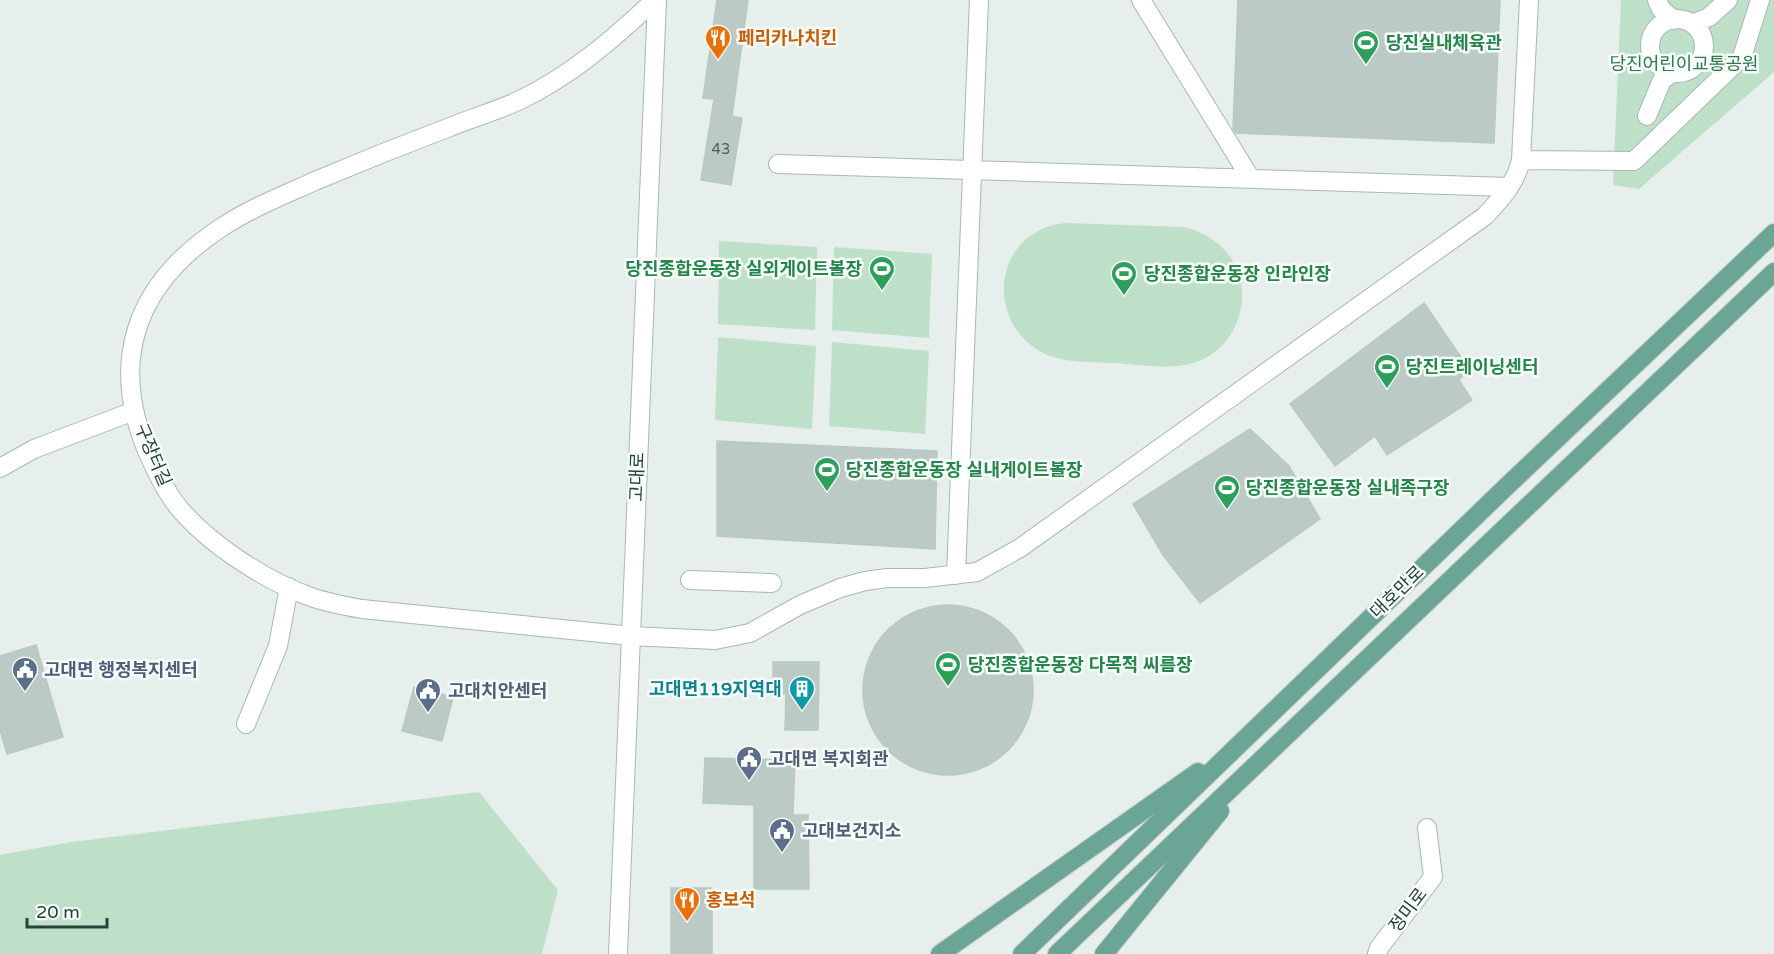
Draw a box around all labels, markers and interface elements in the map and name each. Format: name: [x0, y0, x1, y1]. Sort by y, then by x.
restaurant icon: 페리카나치킨: [703, 23, 733, 61]
place label: 페리카나치킨: [738, 27, 837, 49]
sports icon: 당진실내체육관: [1351, 28, 1381, 66]
place label: 당진실내체육관: [1386, 32, 1502, 54]
park label: 당진어린이교통공원: [1609, 53, 1759, 75]
house number: 43: [712, 140, 730, 158]
sports icon: 당진종합운동장 실외게이트볼장: [867, 254, 897, 292]
place label: 당진종합운동장 실외게이트볼장: [625, 258, 862, 280]
sports icon: 당진종합운동장 인라인장: [1109, 259, 1139, 297]
place label: 당진종합운동장 인라인장: [1144, 263, 1331, 285]
sports icon: 당진트레이닝센터: [1372, 352, 1402, 390]
place label: 당진트레이닝센터: [1406, 356, 1538, 378]
street label: 구장터길: [130, 420, 176, 490]
street label: 고대로: [625, 452, 649, 502]
sports icon: 당진종합운동장 실내게이트볼장: [812, 455, 842, 493]
place label: 당진종합운동장 실내게이트볼장: [846, 459, 1083, 481]
sports icon: 당진종합운동장 실내족구장: [1212, 473, 1242, 511]
place label: 당진종합운동장 실내족구장: [1246, 477, 1450, 499]
street label: 대호만로: [1366, 561, 1428, 623]
sports icon: 당진종합운동장 다목적 씨름장: [933, 650, 963, 688]
place label: 당진종합운동장 다목적 씨름장: [968, 654, 1193, 676]
public building icon: 고대면 행정복지센터: [10, 655, 40, 693]
place label: 고대면 행정복지센터: [44, 659, 198, 681]
building icon: 고대면119지역대: [787, 674, 817, 712]
public building icon: 고대치안센터: [413, 676, 443, 714]
place label: 고대면119지역대: [649, 678, 782, 700]
place label: 고대치안센터: [448, 680, 547, 702]
public building icon: 고대면 복지회관: [734, 744, 764, 782]
place label: 고대면 복지회관: [768, 748, 889, 770]
public building icon: 고대보건지소: [767, 816, 797, 854]
place label: 고대보건지소: [802, 820, 901, 842]
street label: 정미로: [1384, 884, 1432, 936]
restaurant icon: 홍보석: [672, 885, 702, 923]
place label: 홍보석: [706, 889, 756, 911]
scale bar: [27, 891, 106, 929]
text: 20 m: [36, 901, 80, 923]

